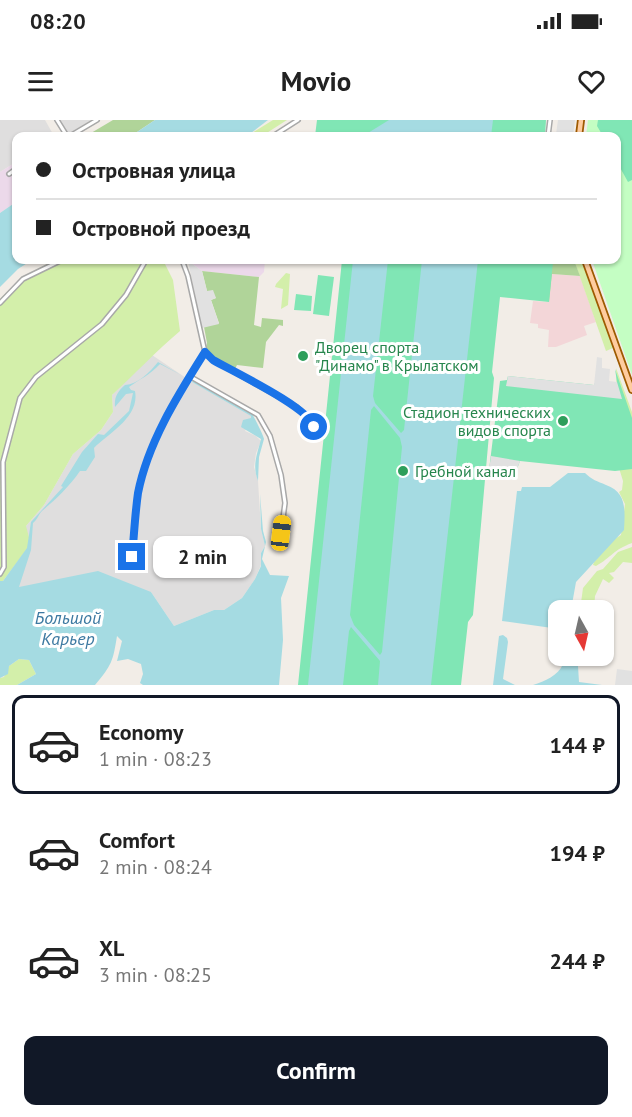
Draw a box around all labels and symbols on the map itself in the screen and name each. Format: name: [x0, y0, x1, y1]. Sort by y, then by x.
place label: Дворец спорта "Динамо" в Крылатском: [315, 337, 479, 375]
marker: Дворец спорта "Динамо" в Крылатском: [296, 349, 310, 363]
place label: Стадион технических видов спорта: [403, 402, 551, 440]
route start: [300, 413, 327, 440]
marker: Стадион технических видов спорта: [556, 414, 570, 428]
place label: Гребной канал: [415, 461, 516, 481]
marker: Гребной канал: [396, 464, 410, 478]
car: [270, 514, 292, 552]
callout: 2 min: [153, 536, 252, 578]
route end: [118, 543, 145, 570]
north arrow: [548, 600, 614, 666]
water label: Большой Карьер: [35, 606, 101, 650]

